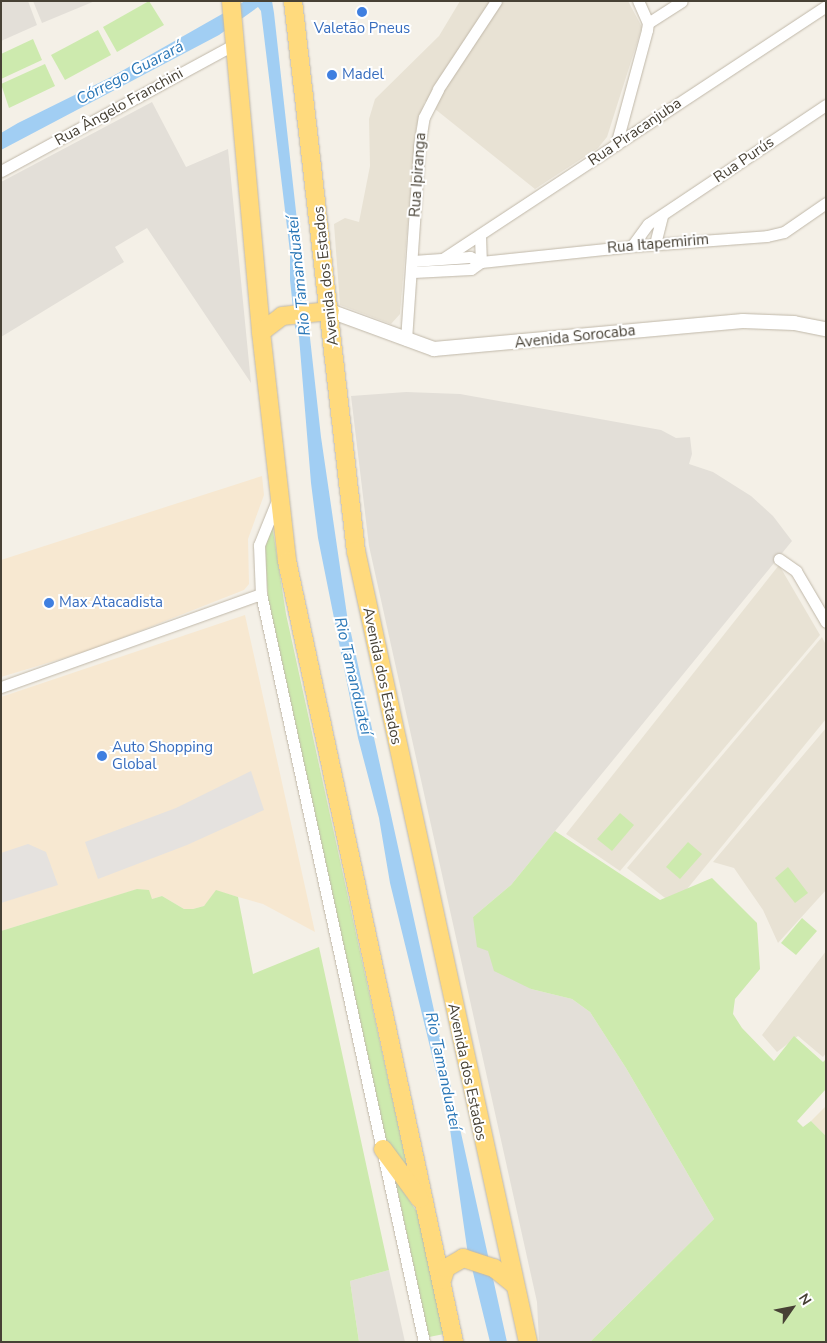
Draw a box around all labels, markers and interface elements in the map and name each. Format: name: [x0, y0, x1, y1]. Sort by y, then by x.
marker: Valetão Pneus: [356, 6, 368, 18]
place label: Valetão Pneus: [314, 20, 410, 38]
water label: Córrego Guarará: [73, 37, 187, 109]
street label: Rua Ângelo Franchini: [52, 64, 186, 150]
place label: Madel: [342, 66, 384, 84]
marker: Madel: [326, 69, 338, 81]
street label: Rua Piracanjuba: [585, 94, 685, 170]
street label: Rua Ipiranga: [406, 132, 430, 218]
street label: Rua Purús: [710, 133, 778, 187]
street label: Avenida dos Estados: [310, 205, 342, 347]
water label: Rio Tamanduateí: [283, 215, 315, 337]
street label: Rua Itapemirim: [606, 231, 710, 257]
street label: Avenida Sorocaba: [514, 322, 636, 352]
place label: Max Atacadista: [59, 594, 163, 612]
marker: Max Atacadista: [43, 597, 55, 609]
street label: Avenida dos Estados: [359, 606, 405, 746]
water label: Rio Tamanduateí: [330, 615, 376, 737]
place label: Auto Shopping Global: [112, 738, 213, 773]
marker: Auto Shopping Global: [96, 750, 108, 762]
street label: Avenida dos Estados: [444, 1002, 490, 1142]
water label: Rio Tamanduateí: [421, 1010, 465, 1132]
north arrow: [767, 1283, 817, 1333]
text: N: [794, 1290, 816, 1309]

